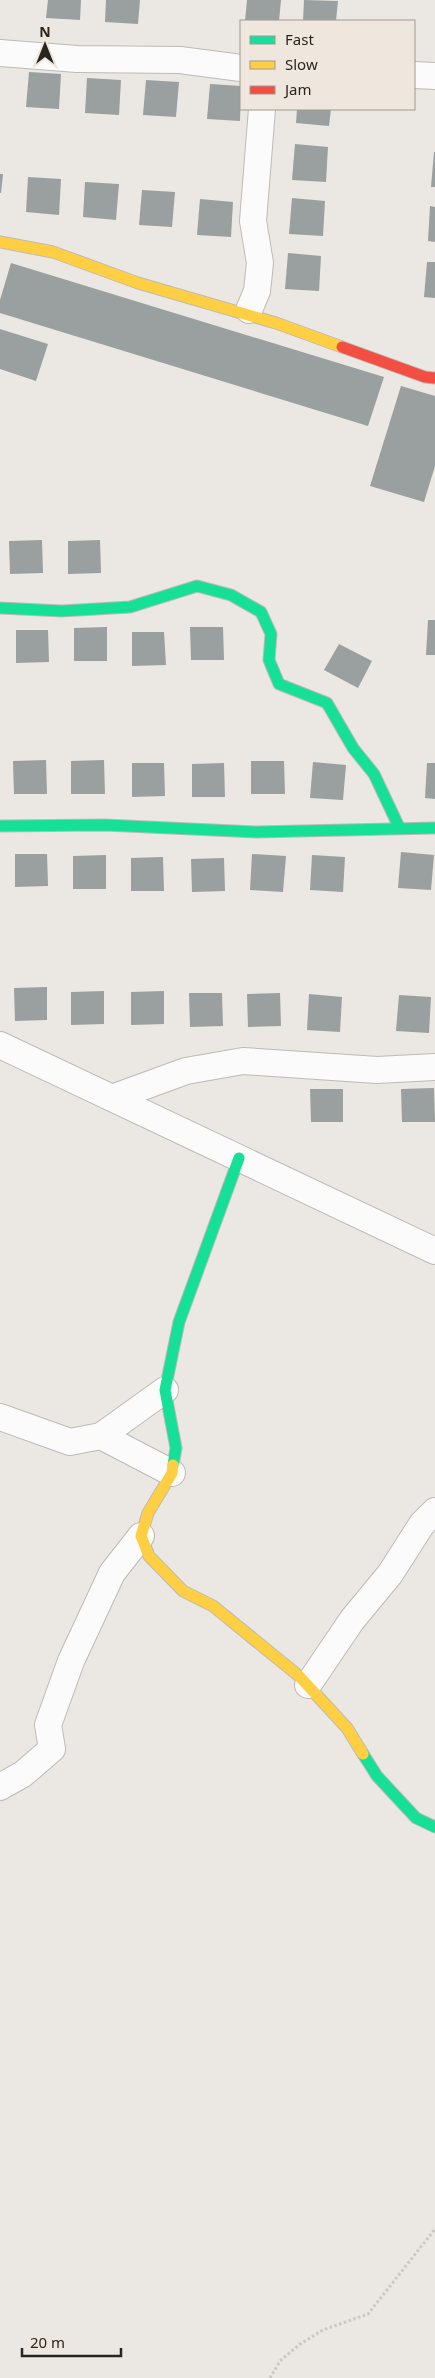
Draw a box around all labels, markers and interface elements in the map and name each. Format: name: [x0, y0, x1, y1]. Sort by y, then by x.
north arrow: [20, 20, 70, 70]
legend: [240, 20, 415, 110]
text: N: [39, 22, 51, 41]
text: Fast: [285, 29, 314, 49]
text: Slow: [285, 54, 318, 74]
text: Jam: [283, 79, 312, 99]
scale bar: [22, 2326, 121, 2358]
text: 20 m: [30, 2332, 65, 2352]

